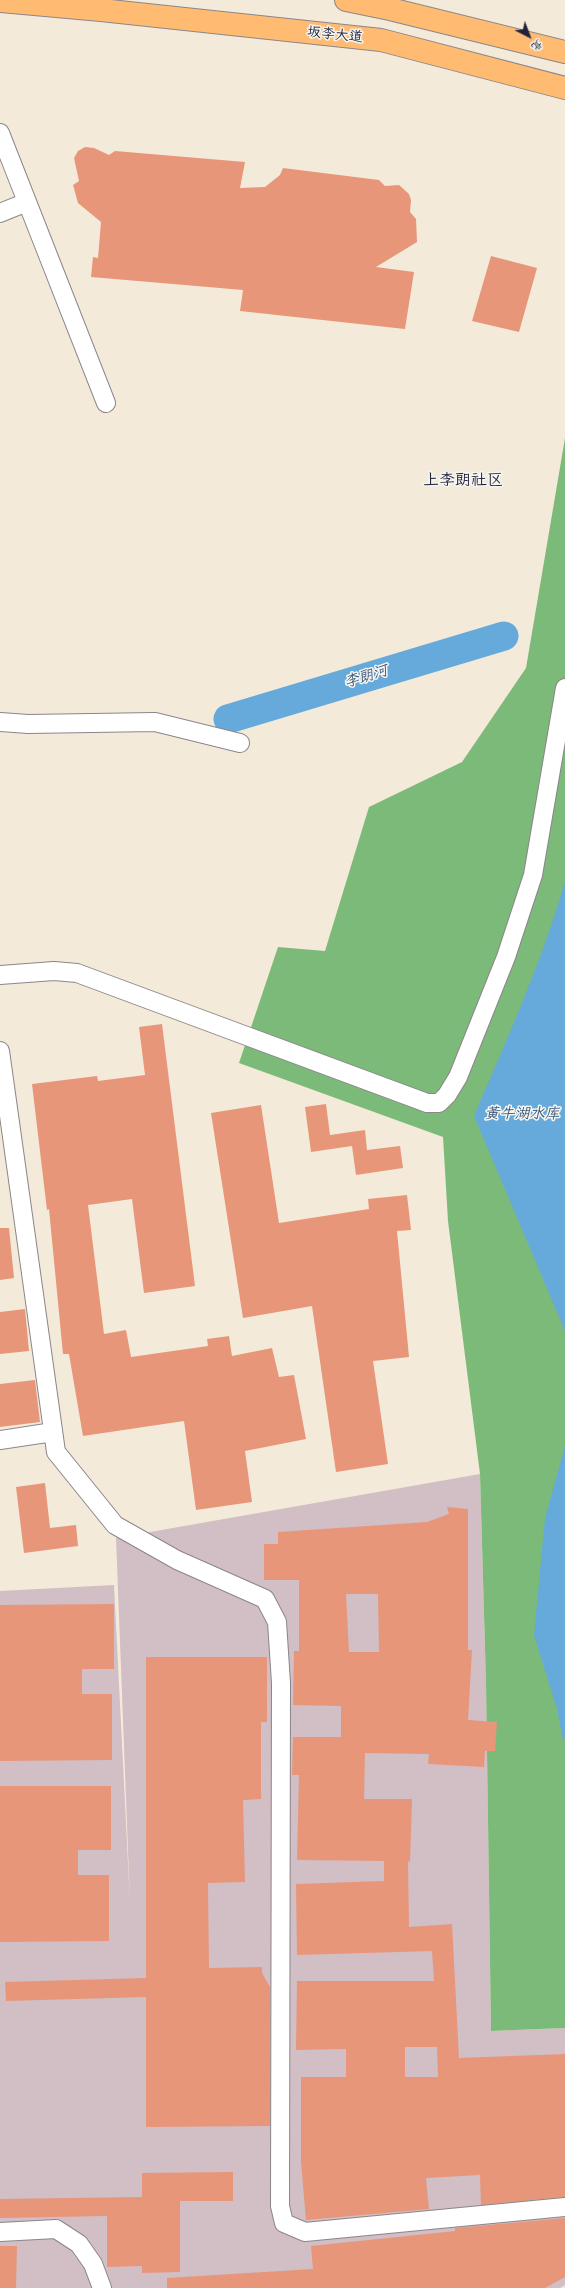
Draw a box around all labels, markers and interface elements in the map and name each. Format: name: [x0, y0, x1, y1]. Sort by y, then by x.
north arrow: [509, 16, 549, 56]
street label: 坂李大道: [306, 24, 364, 46]
text: 北: [528, 36, 546, 55]
district label: 上李朗社区: [423, 471, 503, 491]
water label: 李朗河: [342, 662, 390, 692]
water label: 黄牛湖水库: [485, 1105, 559, 1123]

